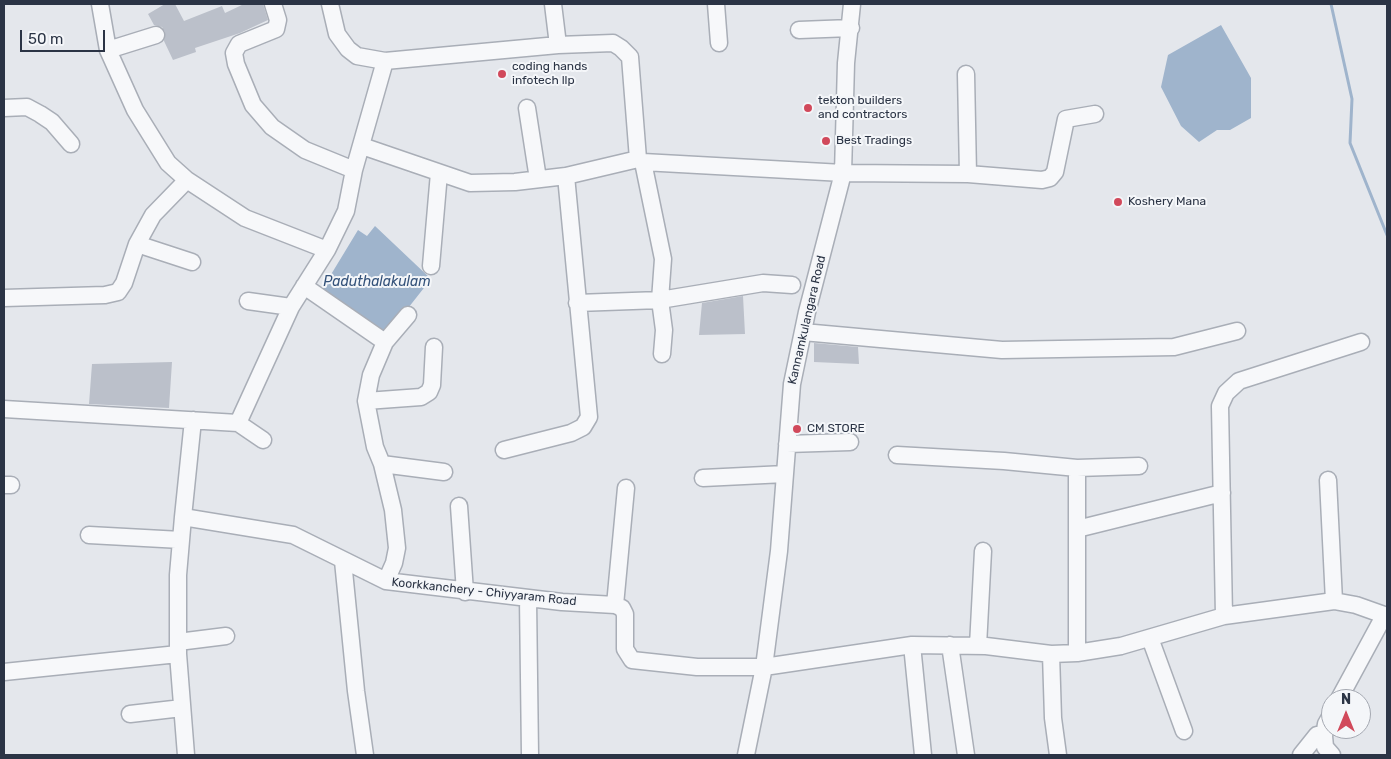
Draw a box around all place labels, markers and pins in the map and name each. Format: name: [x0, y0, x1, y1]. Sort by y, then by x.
place label: coding hands infotech llp: [512, 60, 587, 88]
marker: coding hands infotech llp: [496, 68, 508, 80]
place label: tekton builders and contractors: [818, 94, 907, 122]
marker: tekton builders and contractors: [802, 102, 814, 114]
place label: Best Tradings: [836, 134, 912, 148]
marker: Best Tradings: [820, 135, 832, 147]
place label: Koshery Mana: [1128, 195, 1206, 209]
marker: Koshery Mana: [1112, 196, 1124, 208]
place label: CM STORE: [807, 422, 865, 436]
marker: CM STORE: [791, 423, 803, 435]

